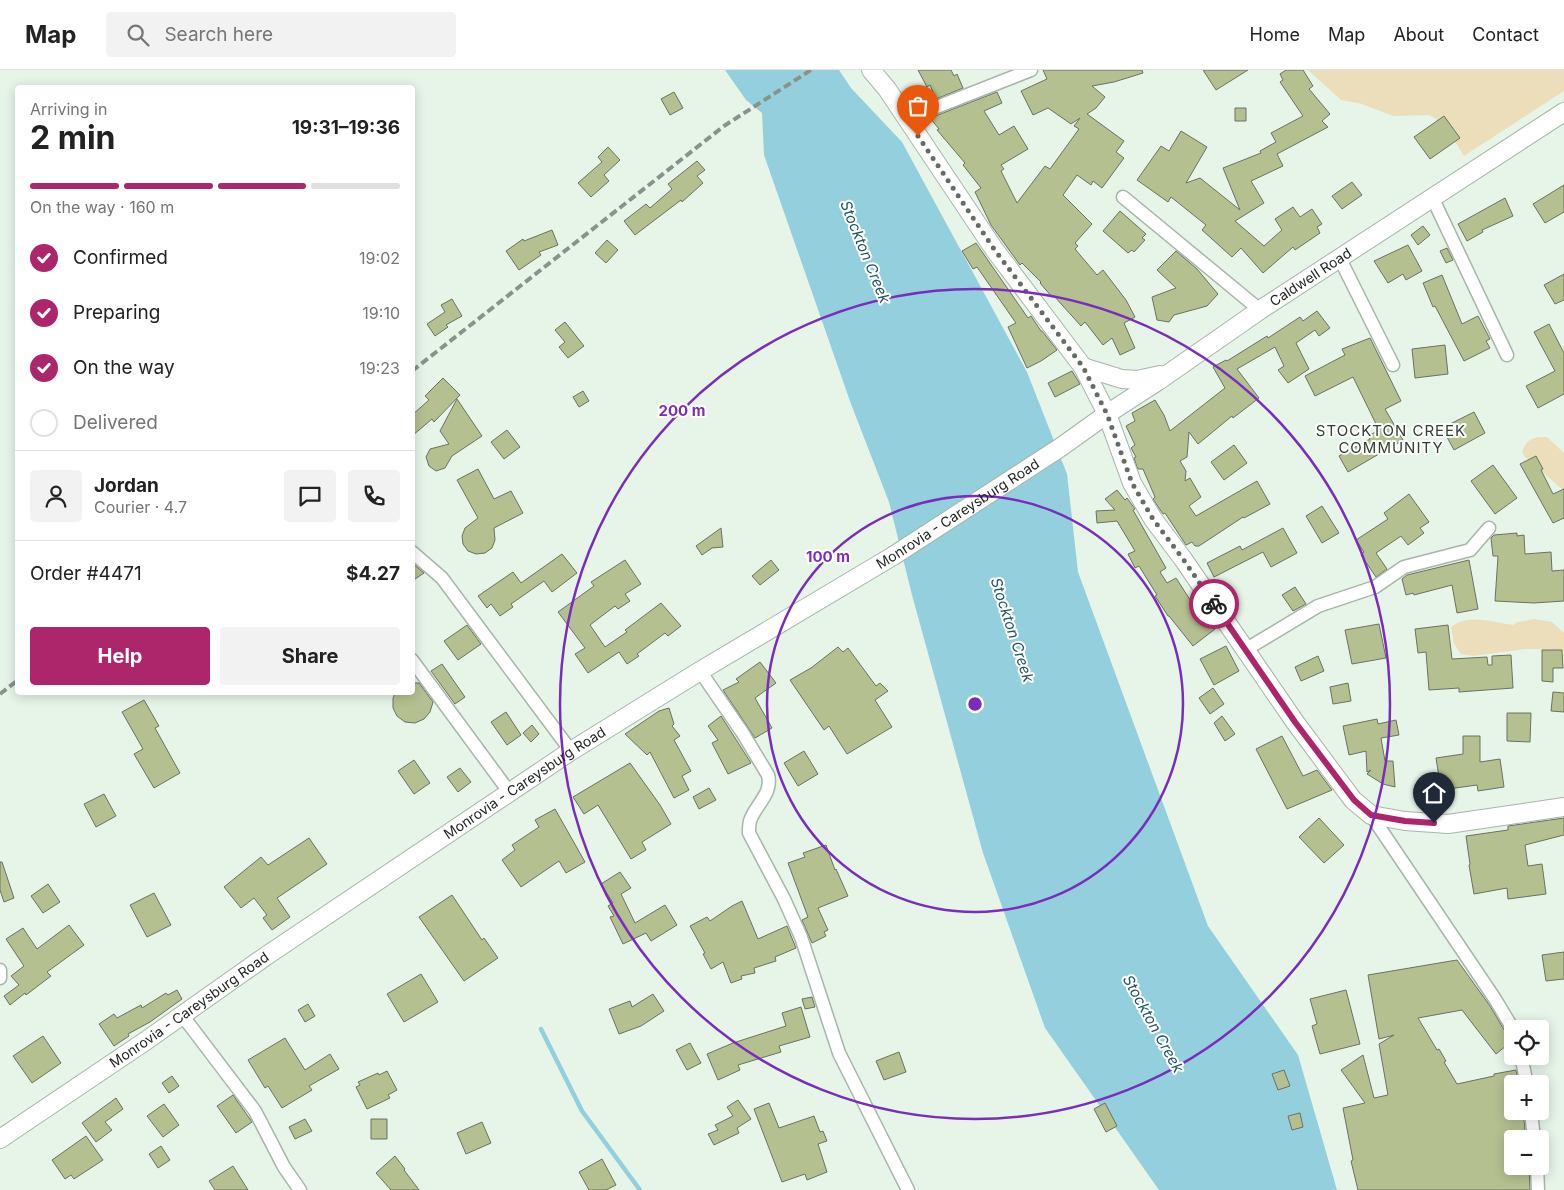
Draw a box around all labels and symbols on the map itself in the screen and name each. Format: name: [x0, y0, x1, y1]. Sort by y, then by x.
pin: [897, 85, 939, 136]
water label: Stockton Creek: [836, 198, 895, 307]
street label: Caldwell Road: [1266, 244, 1354, 309]
text: 200 m: [659, 401, 705, 420]
district label: STOCKTON CREEK COMMUNITY: [1316, 421, 1466, 457]
street label: Monrovia - Careysburg Road: [873, 455, 1042, 572]
text: 100 m: [806, 547, 850, 566]
water label: Stockton Creek: [987, 575, 1039, 685]
courier: [1189, 579, 1239, 629]
centre of rings: [966, 695, 984, 713]
street label: Monrovia - Careysburg Road: [440, 723, 608, 842]
pin: [1413, 772, 1455, 823]
street label: Monrovia - Careysburg Road: [106, 948, 272, 1071]
water label: Stockton Creek: [1119, 972, 1189, 1077]

